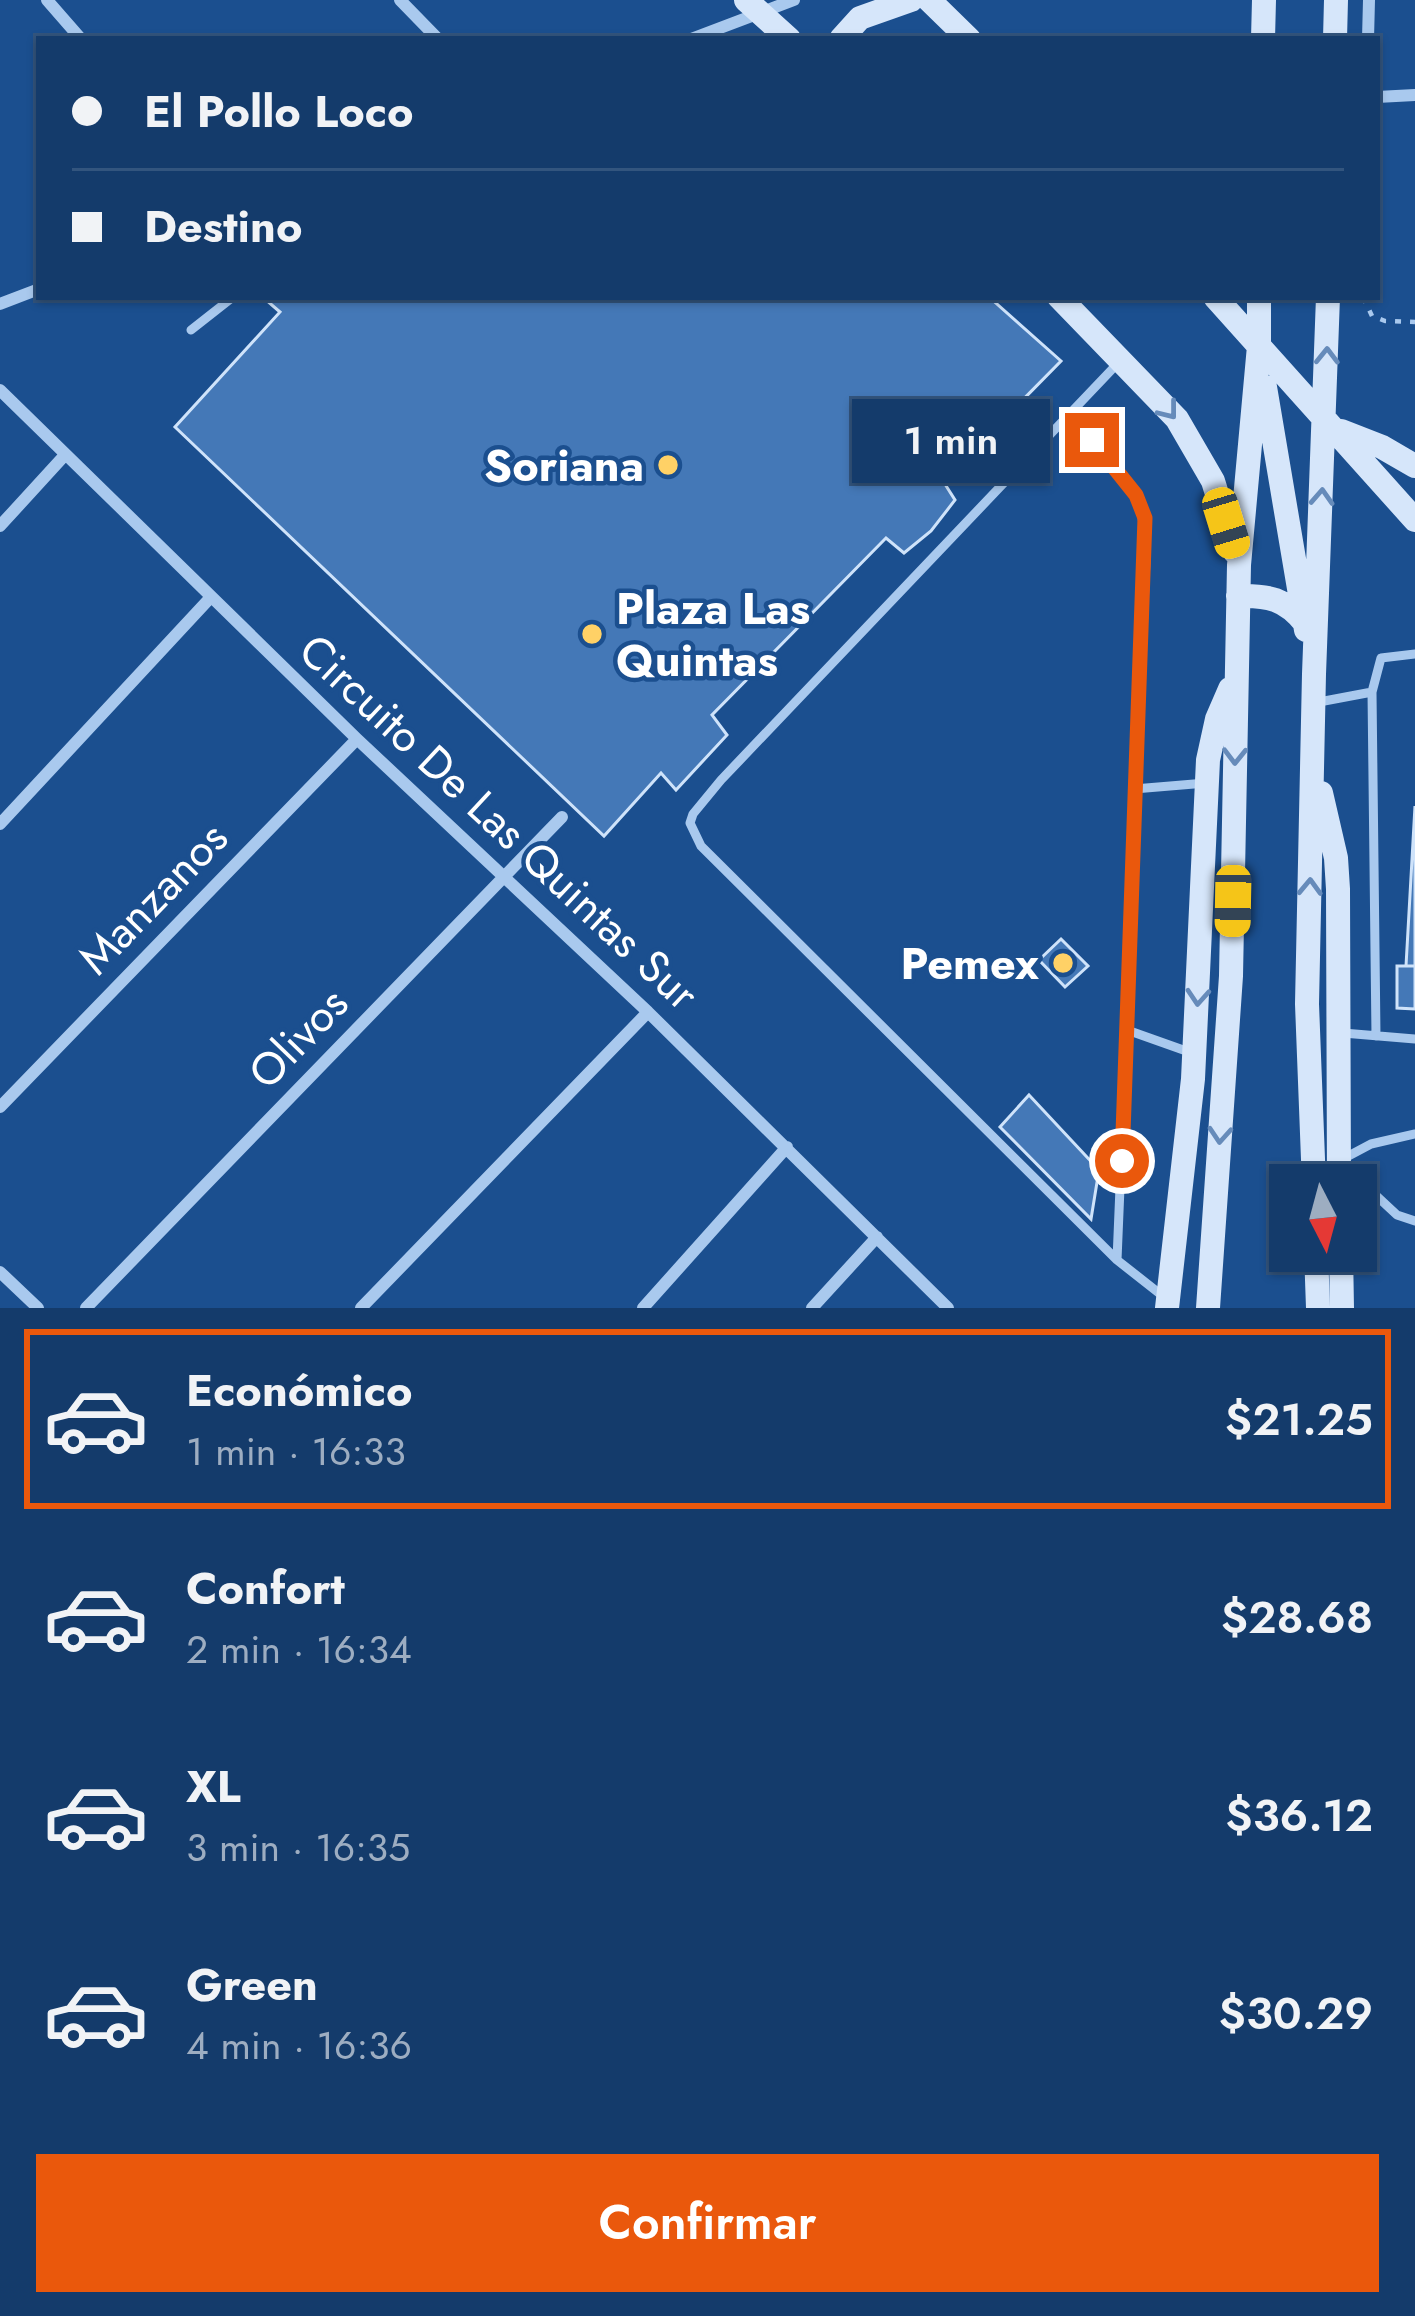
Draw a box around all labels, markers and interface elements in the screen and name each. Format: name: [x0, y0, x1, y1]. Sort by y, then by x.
text: El Pollo Loco: [144, 79, 413, 144]
text: Destino: [144, 194, 302, 259]
one-way arrow: [1313, 346, 1339, 365]
callout: 1 min: [852, 398, 1050, 482]
one-way arrow: [1155, 398, 1177, 420]
text: 1 min: [904, 412, 998, 469]
route end: [1065, 413, 1119, 467]
place label: Soriana: [484, 433, 644, 498]
marker: Soriana: [655, 452, 681, 478]
car: [1198, 483, 1254, 563]
one-way arrow: [1309, 487, 1335, 506]
place label: Plaza Las Quintas: [616, 576, 810, 693]
street label: Circuito De Las Quintas Sur: [284, 619, 714, 1026]
marker: Plaza Las Quintas: [579, 621, 605, 647]
one-way arrow: [1223, 747, 1249, 766]
street label: Manzanos: [63, 807, 243, 989]
car: [1214, 865, 1252, 937]
one-way arrow: [1297, 877, 1323, 896]
place label: Pemex: [901, 931, 1039, 996]
marker: Pemex: [1050, 950, 1076, 976]
street label: Olivos: [233, 972, 363, 1104]
one-way arrow: [1185, 988, 1211, 1007]
one-way arrow: [1208, 1126, 1234, 1145]
route start: [1095, 1134, 1149, 1188]
north arrow: [1269, 1164, 1377, 1272]
map controls: [1269, 1164, 1377, 1272]
text: Económico: [186, 1358, 412, 1423]
icon: car: [42, 1365, 150, 1473]
text: $21.25: [1225, 1387, 1373, 1452]
text: 1 min · 16:33: [186, 1423, 406, 1480]
text: Confort: [186, 1556, 345, 1621]
icon: car: [42, 1563, 150, 1671]
text: $28.68: [1221, 1585, 1373, 1650]
text: 2 min · 16:34: [186, 1621, 412, 1678]
text: XL: [186, 1754, 241, 1819]
icon: car: [42, 1761, 150, 1869]
text: $36.12: [1225, 1783, 1373, 1848]
text: 3 min · 16:35: [186, 1819, 410, 1876]
text: Green: [186, 1952, 318, 2017]
icon: car: [42, 1959, 150, 2067]
text: $30.29: [1219, 1981, 1373, 2046]
text: 4 min · 16:36: [186, 2017, 412, 2074]
button: Confirmar: [36, 2154, 1379, 2292]

